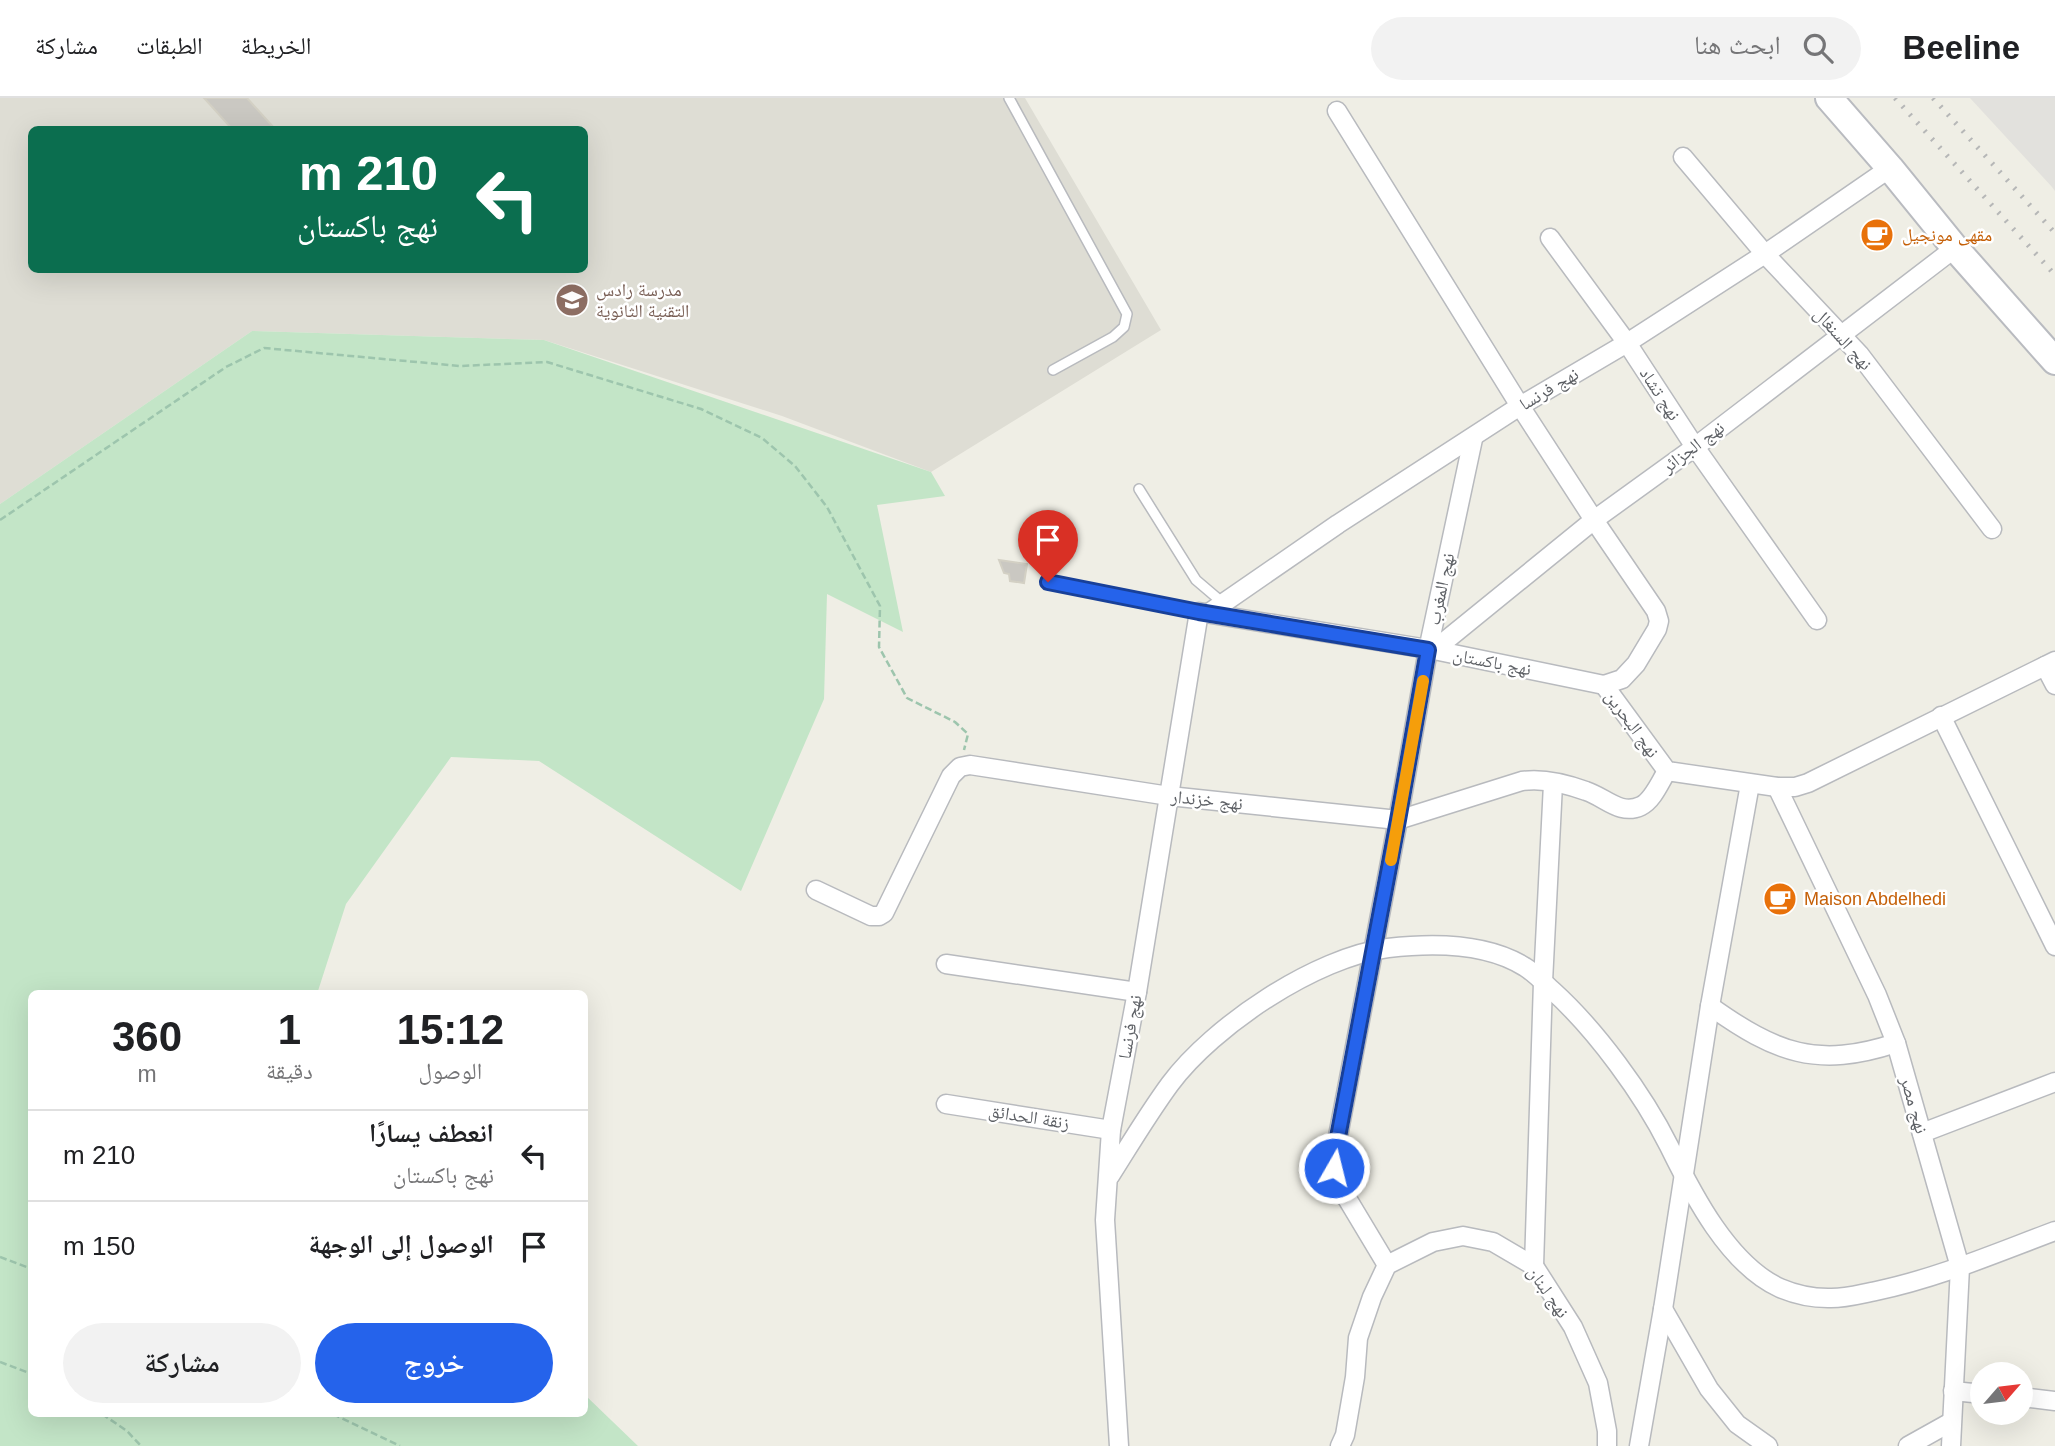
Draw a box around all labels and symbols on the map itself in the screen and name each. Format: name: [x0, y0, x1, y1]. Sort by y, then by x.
cafe icon: مقهى مونجيل: [1858, 216, 1896, 254]
place label: مقهى مونجيل: [1902, 225, 1992, 246]
place label: مدرسة رادس التقنية الثانوية: [596, 280, 689, 321]
school or university icon: مدرسة رادس التقنية الثانوية: [553, 281, 591, 319]
street label: نهج السنغال: [1808, 304, 1876, 376]
street label: نهج فرنسا: [1516, 364, 1583, 416]
street label: نهج تشاد: [1634, 364, 1684, 425]
street label: نهج الجزائر: [1657, 417, 1729, 479]
pin: [1018, 510, 1078, 582]
street label: نهج المغرب: [1424, 551, 1460, 627]
street label: نهج باكستان: [1451, 645, 1533, 681]
street label: نهج البحرين: [1599, 687, 1663, 763]
street label: نهج خزندار: [1169, 786, 1244, 816]
cafe icon: Maison Abdelhedi: [1761, 880, 1799, 918]
place label: Maison Abdelhedi: [1804, 889, 1946, 909]
street label: نهج فرنسا: [1115, 993, 1147, 1061]
street label: نهج مصر: [1894, 1073, 1932, 1136]
street label: زنقة الحدائق: [987, 1101, 1071, 1134]
position arrow: [1297, 1131, 1371, 1205]
street label: نهج لبنان: [1521, 1262, 1573, 1323]
north arrow: [1970, 1362, 2034, 1424]

